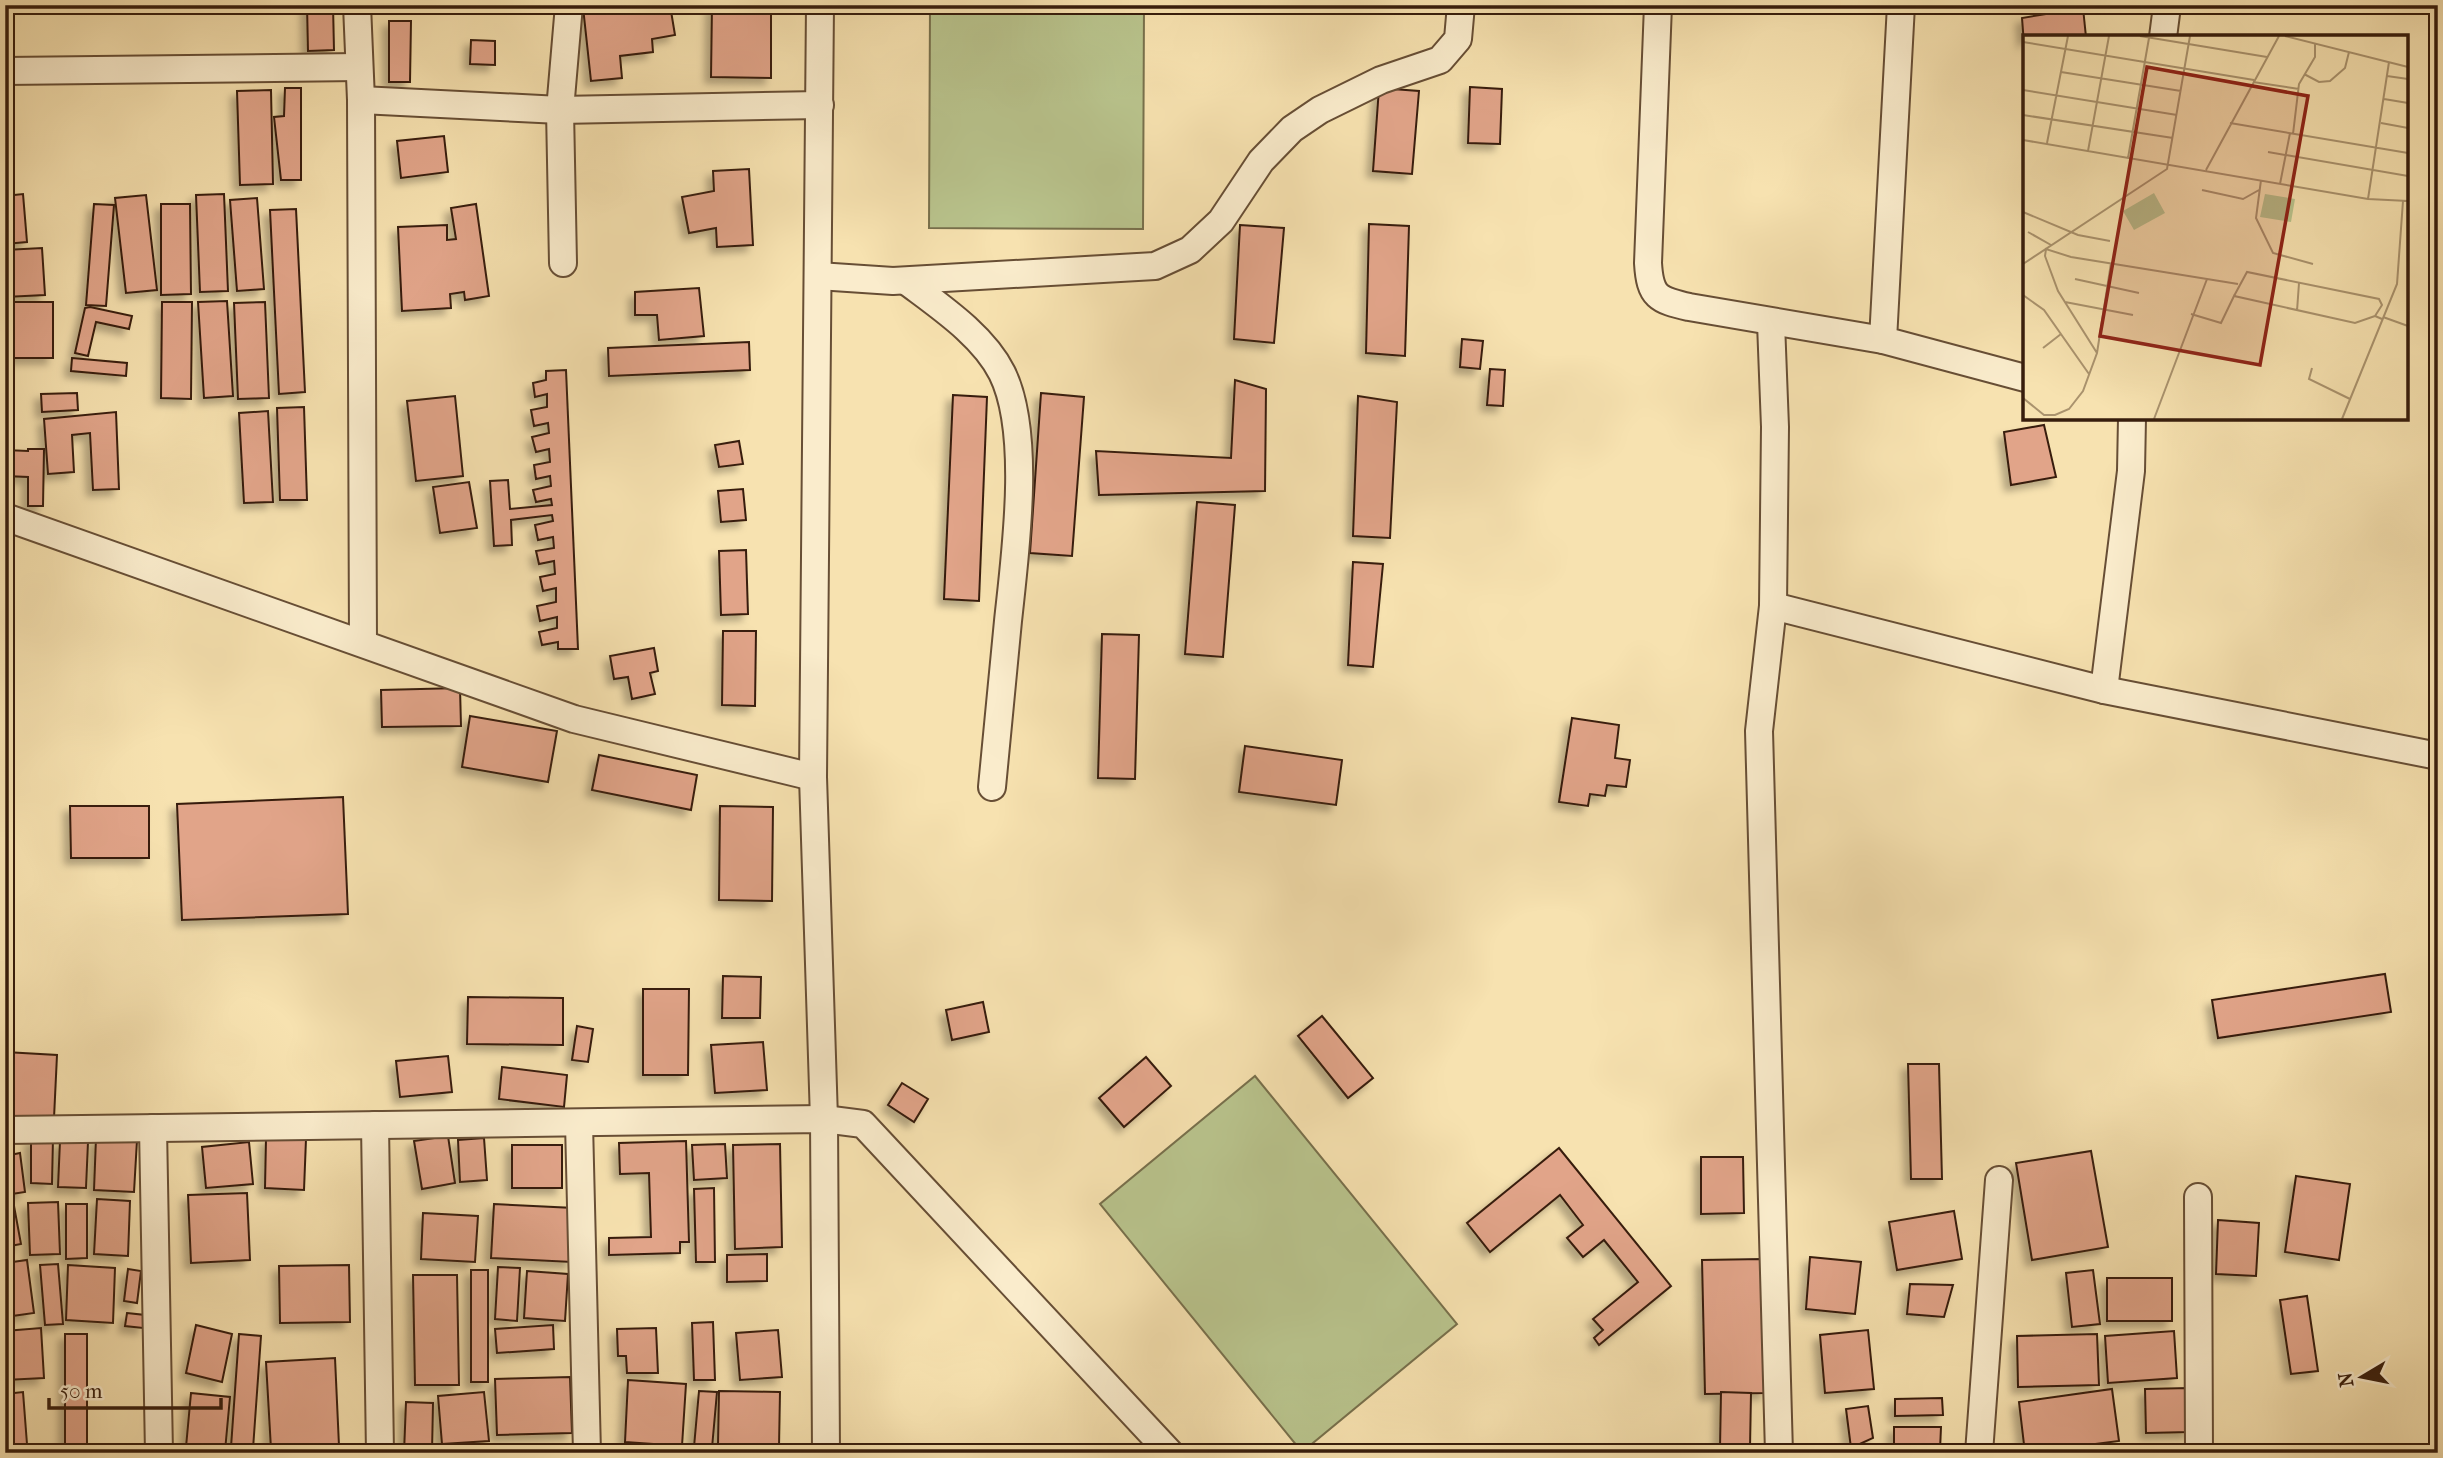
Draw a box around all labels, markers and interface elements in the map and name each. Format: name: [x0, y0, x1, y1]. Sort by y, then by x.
inset map: [2023, 35, 2408, 420]
north arrow: [2328, 1342, 2398, 1412]
scale bar: [49, 1367, 220, 1411]
text: N: [2334, 1370, 2358, 1389]
text: 50 m: [60, 1379, 103, 1403]

